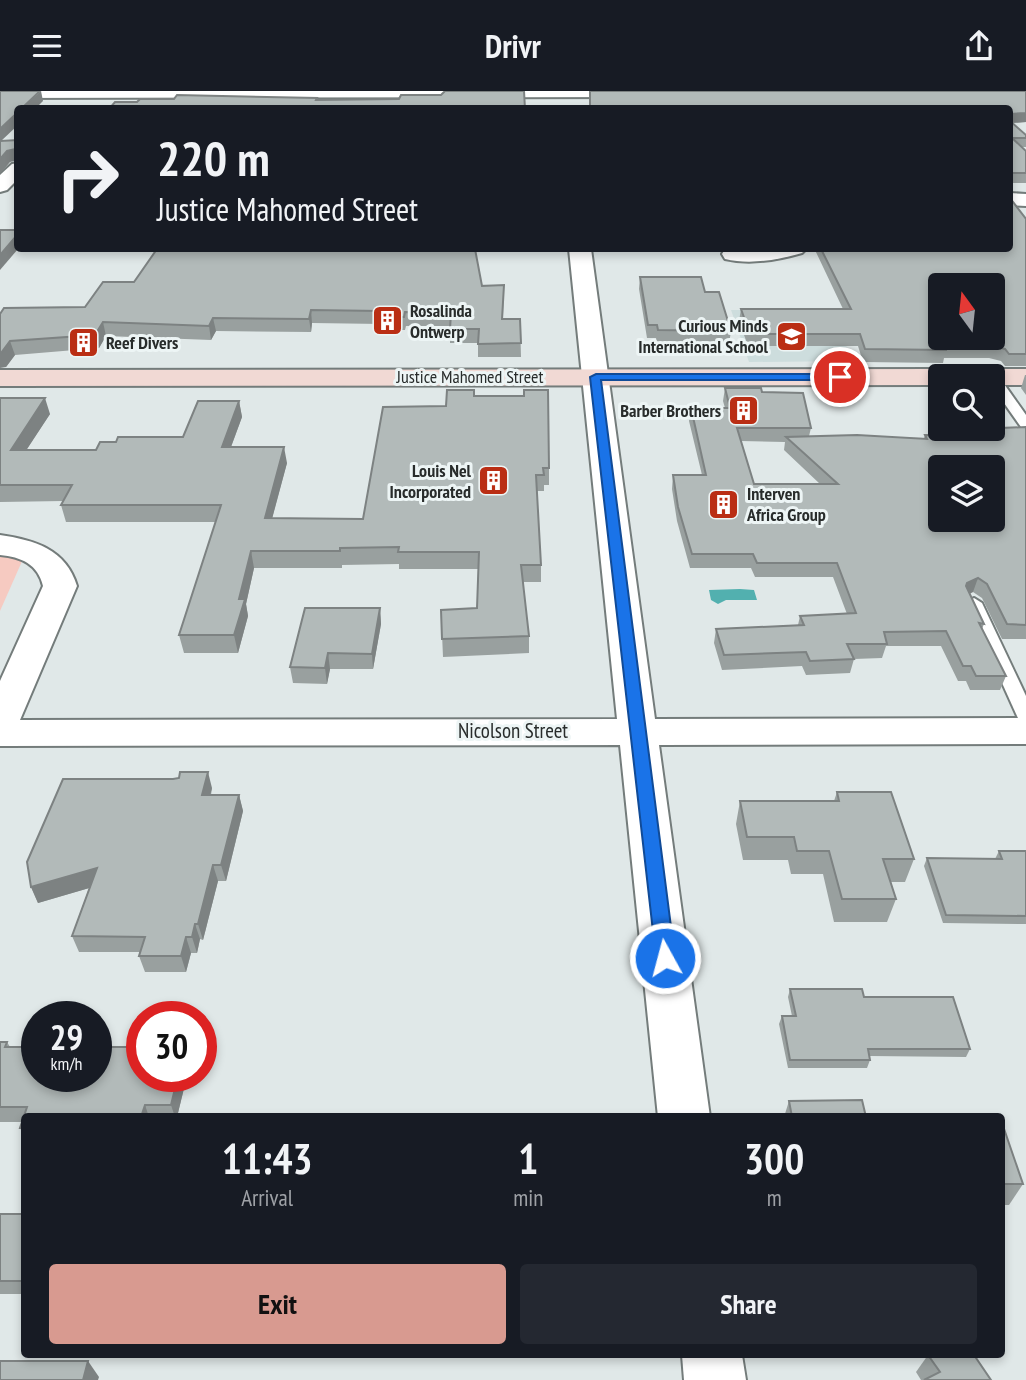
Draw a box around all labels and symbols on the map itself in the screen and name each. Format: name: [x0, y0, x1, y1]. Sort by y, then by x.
north arrow: [928, 273, 1004, 350]
place label: Rosalinda Ontwerp: [410, 299, 472, 343]
building icon: Rosalinda Ontwerp: [370, 304, 404, 338]
place label: Curious Minds International School: [638, 314, 769, 358]
school or university icon: Curious Minds International School: [774, 319, 808, 353]
building icon: Reef Divers: [66, 326, 100, 360]
place label: Reef Divers: [106, 331, 178, 354]
pin: [810, 347, 870, 407]
street label: Justice Mahomed Street: [396, 365, 543, 388]
building icon: Barber Brothers: [727, 394, 761, 428]
place label: Barber Brothers: [620, 399, 721, 422]
place label: Louis Nel Incorporated: [390, 459, 472, 503]
building icon: Louis Nel Incorporated: [477, 464, 511, 498]
place label: Interven Africa Group: [746, 482, 826, 526]
building icon: Interven Africa Group: [707, 487, 741, 521]
street label: Nicolson Street: [458, 717, 568, 744]
position arrow: [628, 921, 702, 995]
speed limit sign: 30: [126, 1001, 217, 1092]

